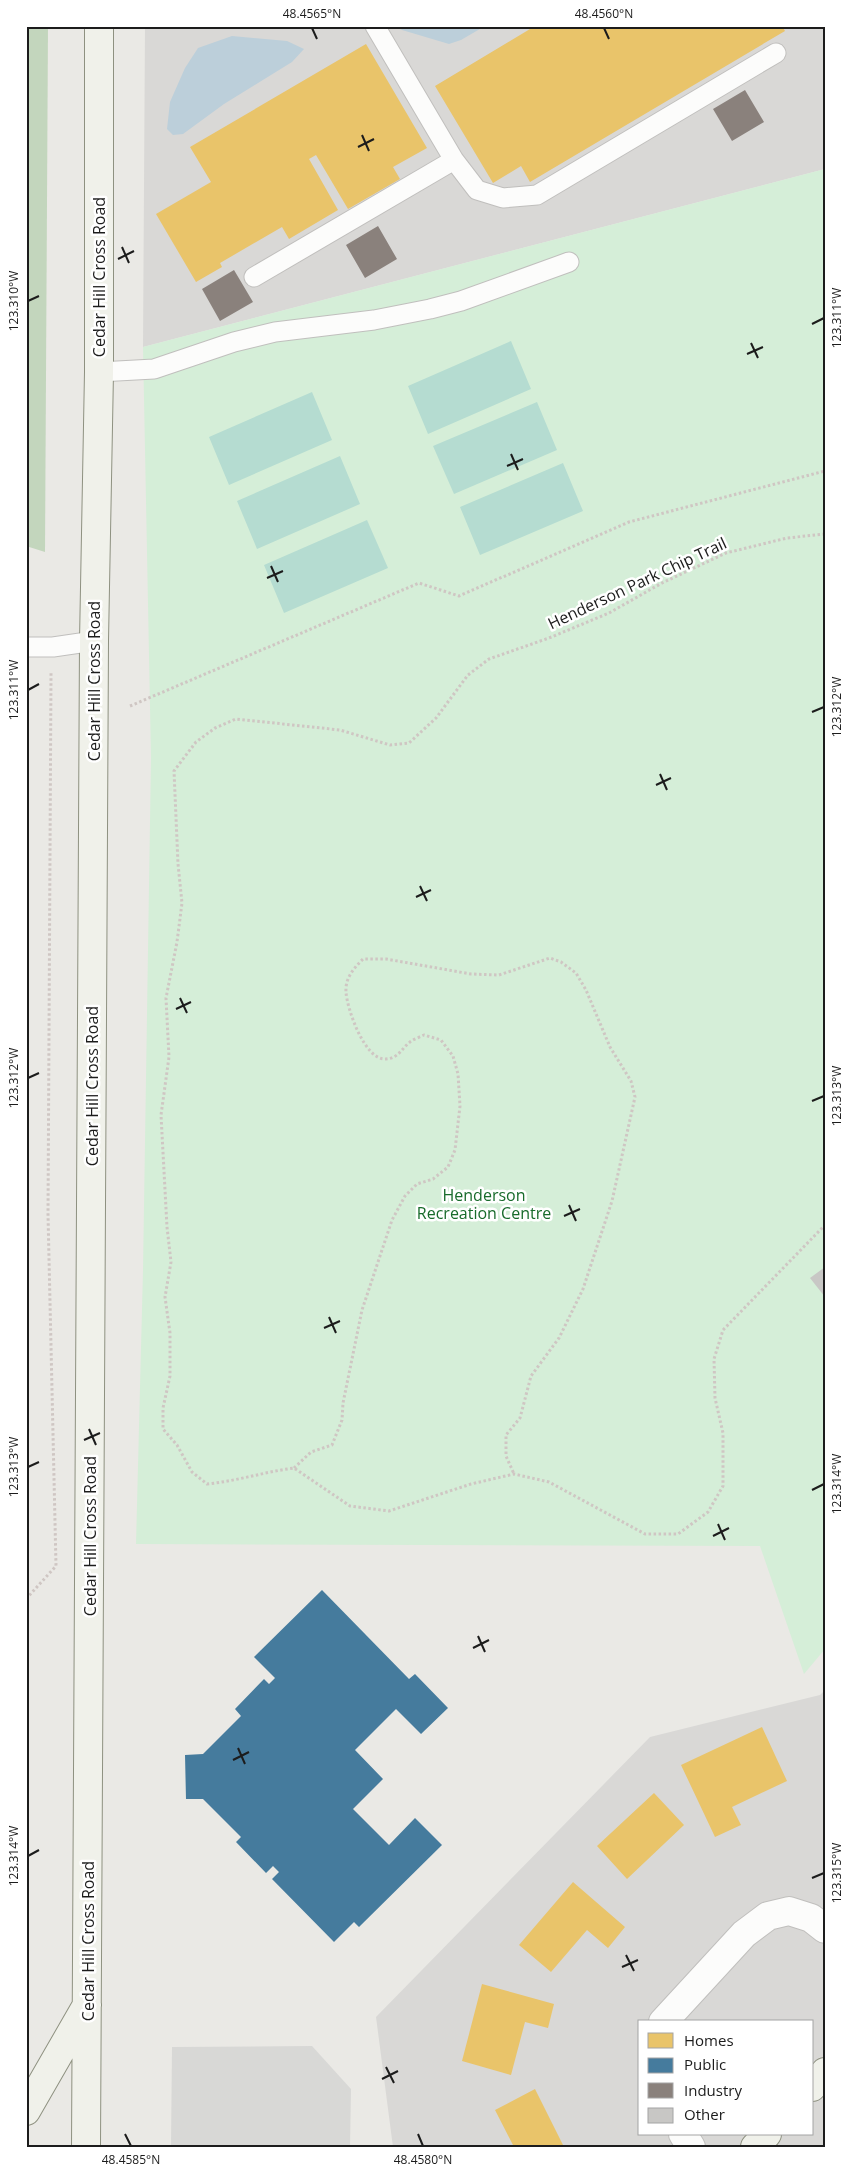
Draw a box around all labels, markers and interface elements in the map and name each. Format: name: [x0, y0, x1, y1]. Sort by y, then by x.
text: 48.4565°N: [283, 5, 341, 22]
text: 48.4560°N: [575, 5, 633, 22]
street label: Cedar Hill Cross Road: [88, 197, 110, 357]
text: 123.310°W: [5, 271, 22, 331]
text: 123.311°W: [828, 288, 845, 348]
street label: Henderson Park Chip Trail: [544, 532, 730, 634]
street label: Cedar Hill Cross Road: [83, 601, 105, 761]
text: 123.311°W: [5, 660, 22, 720]
text: 123.312°W: [828, 677, 845, 737]
street label: Cedar Hill Cross Road: [81, 1006, 103, 1166]
text: 123.312°W: [5, 1048, 22, 1108]
text: 123.313°W: [828, 1066, 845, 1126]
park label: Henderson Recreation Centre: [417, 1184, 551, 1224]
text: 123.313°W: [5, 1437, 22, 1497]
text: 123.314°W: [828, 1454, 845, 1514]
street label: Cedar Hill Cross Road: [79, 1456, 101, 1616]
text: 123.314°W: [5, 1826, 22, 1886]
text: 123.315°W: [828, 1843, 845, 1903]
street label: Cedar Hill Cross Road: [77, 1861, 99, 2021]
legend: [638, 2020, 814, 2136]
text: Homes: [684, 2030, 734, 2050]
text: Public: [684, 2054, 726, 2074]
text: Industry: [684, 2080, 742, 2100]
text: Other: [684, 2104, 725, 2124]
text: 48.4585°N: [102, 2151, 160, 2168]
text: 48.4580°N: [394, 2151, 452, 2168]

